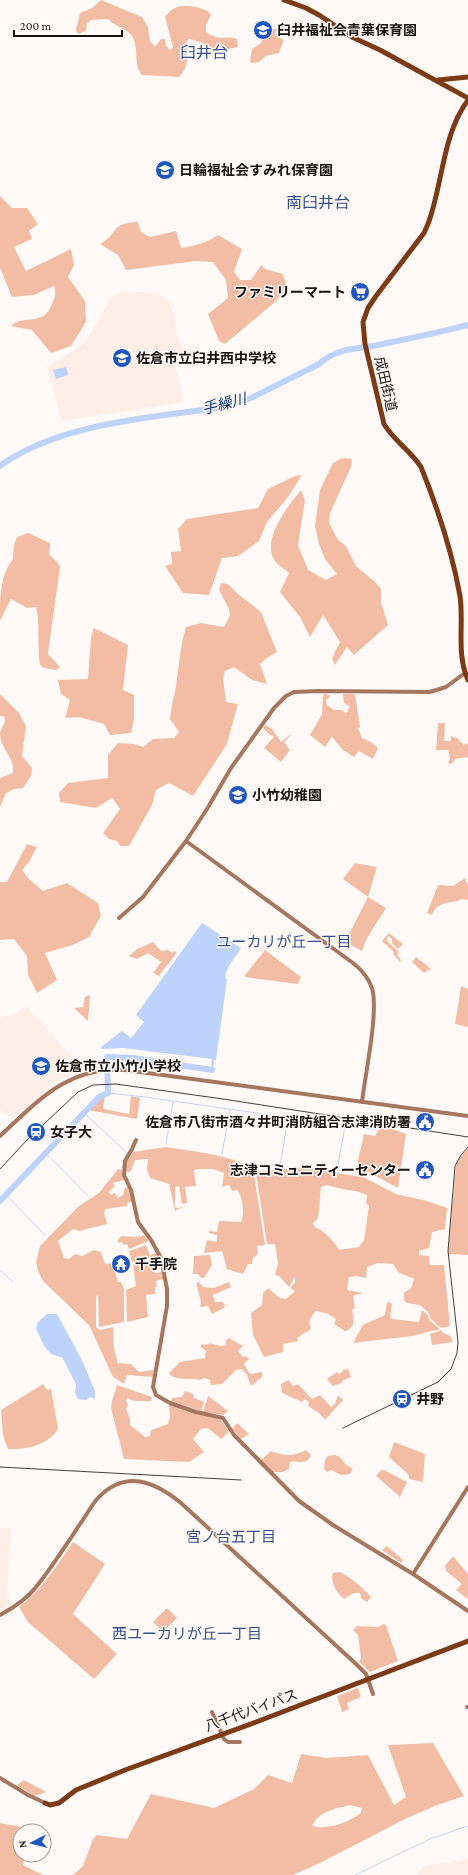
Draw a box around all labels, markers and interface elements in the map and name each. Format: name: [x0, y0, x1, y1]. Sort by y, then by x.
scale bar: [14, 12, 122, 38]
text: 200 m: [20, 19, 52, 33]
school or university icon: 臼井福祉会青葉保育園: [252, 19, 274, 41]
place label: 臼井福祉会青葉保育園: [277, 22, 417, 38]
district label: 臼井台: [180, 44, 228, 61]
school or university icon: 日輪福祉会すみれ保育園: [154, 159, 176, 181]
place label: 日輪福祉会すみれ保育園: [179, 162, 333, 178]
district label: 南臼井台: [286, 194, 350, 211]
supermarket icon: ファミリーマート: [349, 281, 371, 303]
place label: ファミリーマート: [234, 284, 346, 300]
school or university icon: 佐倉市立臼井西中学校: [111, 347, 133, 369]
place label: 佐倉市立臼井西中学校: [136, 350, 276, 366]
street label: 成田街道: [372, 355, 400, 413]
water label: 手繰川: [200, 390, 250, 417]
school or university icon: 小竹幼稚園: [227, 784, 249, 806]
place label: 小竹幼稚園: [252, 787, 322, 803]
district label: ユーカリが丘一丁目: [216, 934, 352, 950]
school or university icon: 佐倉市立小竹小学校: [30, 1055, 52, 1077]
place label: 佐倉市立小竹小学校: [55, 1058, 181, 1074]
public building icon: 佐倉市八街市酒々井町消防組合志津消防署: [414, 1111, 436, 1133]
place label: 佐倉市八街市酒々井町消防組合志津消防署: [145, 1114, 411, 1130]
station icon: 女子大: [25, 1121, 47, 1143]
place label: 女子大: [50, 1124, 92, 1140]
public building icon: 志津コミュニティーセンター: [414, 1159, 436, 1181]
place label: 志津コミュニティーセンター: [230, 1162, 411, 1178]
temple icon: 千手院: [110, 1253, 132, 1275]
place label: 千手院: [135, 1256, 177, 1272]
station icon: 井野: [391, 1388, 413, 1410]
place label: 井野: [416, 1391, 444, 1407]
district label: 宮ノ台五丁目: [186, 1529, 276, 1545]
district label: 西ユーカリが丘一丁目: [112, 1626, 262, 1642]
street label: 八千代バイパス: [202, 1686, 300, 1734]
north arrow: [12, 1823, 52, 1863]
text: N: [16, 1839, 28, 1849]

